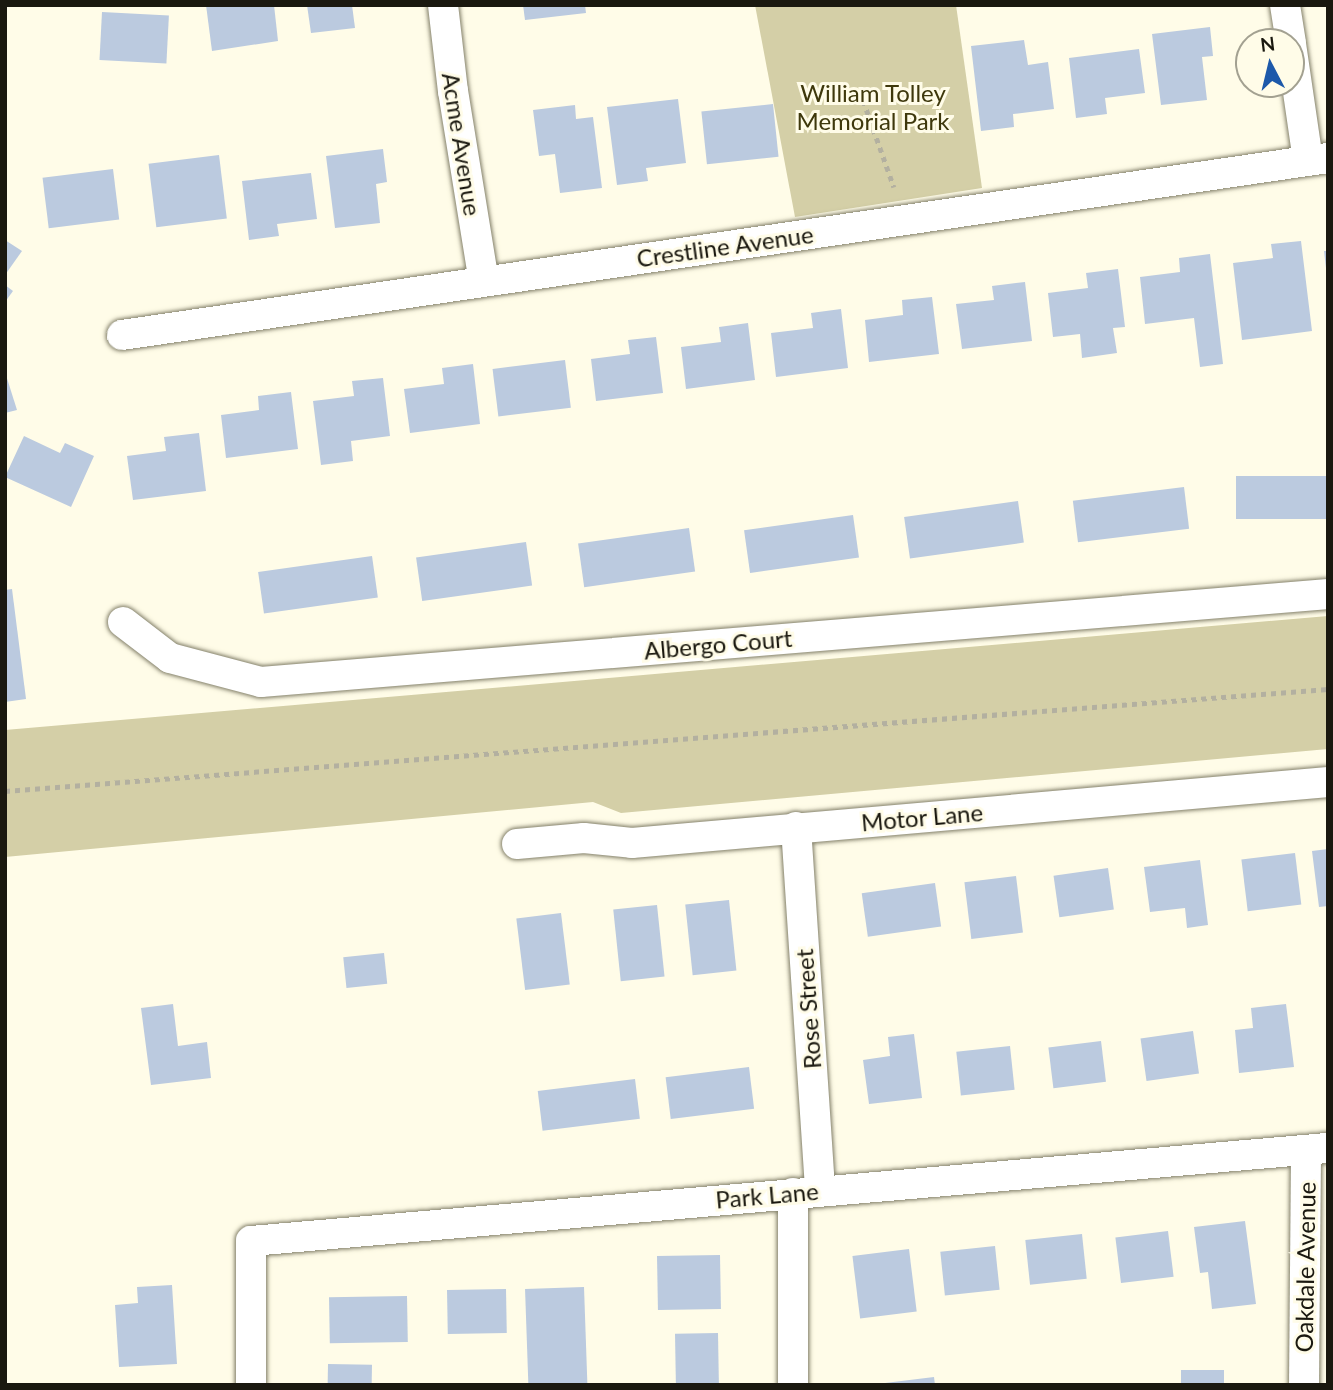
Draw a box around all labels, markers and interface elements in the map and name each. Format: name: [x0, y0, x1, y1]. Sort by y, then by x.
north arrow: [1235, 28, 1305, 98]
text: N: [1259, 31, 1276, 56]
street label: Acme Avenue: [436, 70, 488, 218]
park label: William Tolley Memorial Park: [796, 79, 950, 135]
street label: Crestline Avenue: [634, 219, 816, 273]
street label: Albergo Court: [643, 623, 793, 665]
street label: Motor Lane: [860, 797, 984, 837]
street label: Rose Street: [789, 948, 827, 1070]
street label: Park Lane: [714, 1176, 820, 1214]
street label: Oakdale Avenue: [1289, 1181, 1321, 1353]

